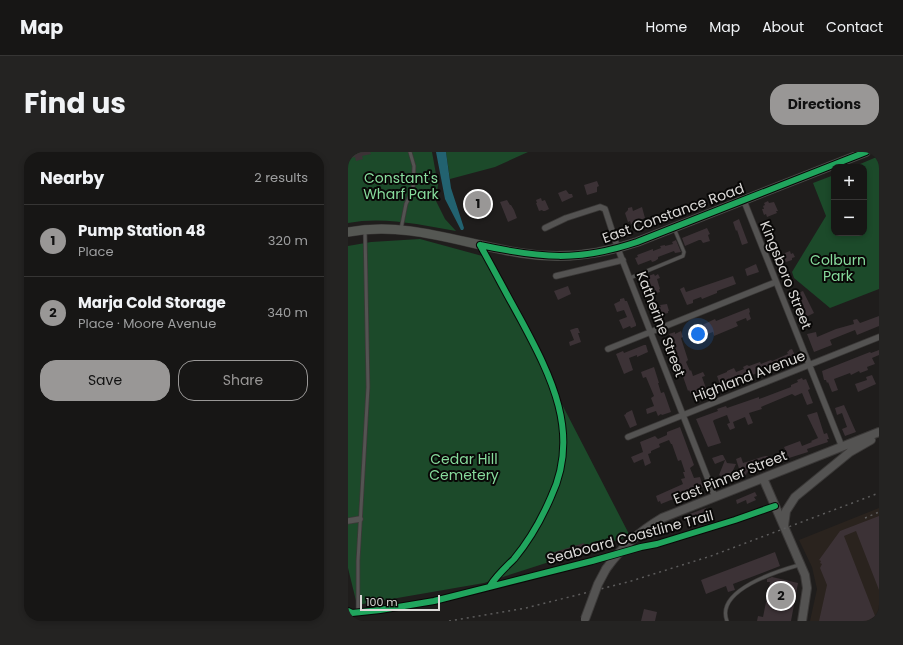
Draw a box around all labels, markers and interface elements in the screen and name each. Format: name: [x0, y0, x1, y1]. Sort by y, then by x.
text: Map: [20, 14, 63, 41]
text: Home: [645, 17, 687, 37]
text: Map: [709, 17, 740, 37]
text: About: [762, 17, 804, 37]
text: Contact: [826, 17, 883, 37]
text: Find us: [24, 84, 126, 123]
button: Directions: [770, 84, 879, 125]
map controls: [831, 164, 867, 236]
button: +: [831, 164, 867, 200]
text: Nearby: [40, 166, 104, 190]
text: 2 results: [254, 168, 308, 187]
park label: Constant's Wharf Park: [363, 168, 440, 204]
street label: East Constance Road: [599, 178, 747, 248]
pin: 1: [465, 189, 491, 219]
button: −: [831, 200, 867, 236]
street label: Kingsboro Street: [755, 218, 817, 332]
text: Pump Station 48: [78, 220, 205, 241]
text: 1: [51, 231, 55, 250]
text: 320 m: [268, 231, 308, 250]
text: Place: [78, 242, 113, 261]
park label: Colburn Park: [810, 250, 866, 286]
street label: Katherine Street: [632, 268, 690, 380]
text: Marja Cold Storage: [78, 292, 226, 313]
text: 2: [49, 303, 57, 322]
text: 340 m: [267, 303, 308, 322]
text: Place · Moore Avenue: [78, 314, 216, 333]
your location: [688, 324, 708, 344]
street label: Highland Avenue: [690, 345, 809, 407]
button: Save: [40, 360, 170, 401]
button: Share: [178, 360, 308, 401]
street label: East Pinner Street: [670, 445, 790, 509]
park label: Cedar Hill Cemetery: [429, 449, 499, 485]
street label: Seaboard Coastline Trail: [544, 505, 716, 569]
pin: 2: [768, 581, 794, 611]
scale bar: [360, 593, 440, 612]
text: 100 m: [366, 594, 398, 610]

